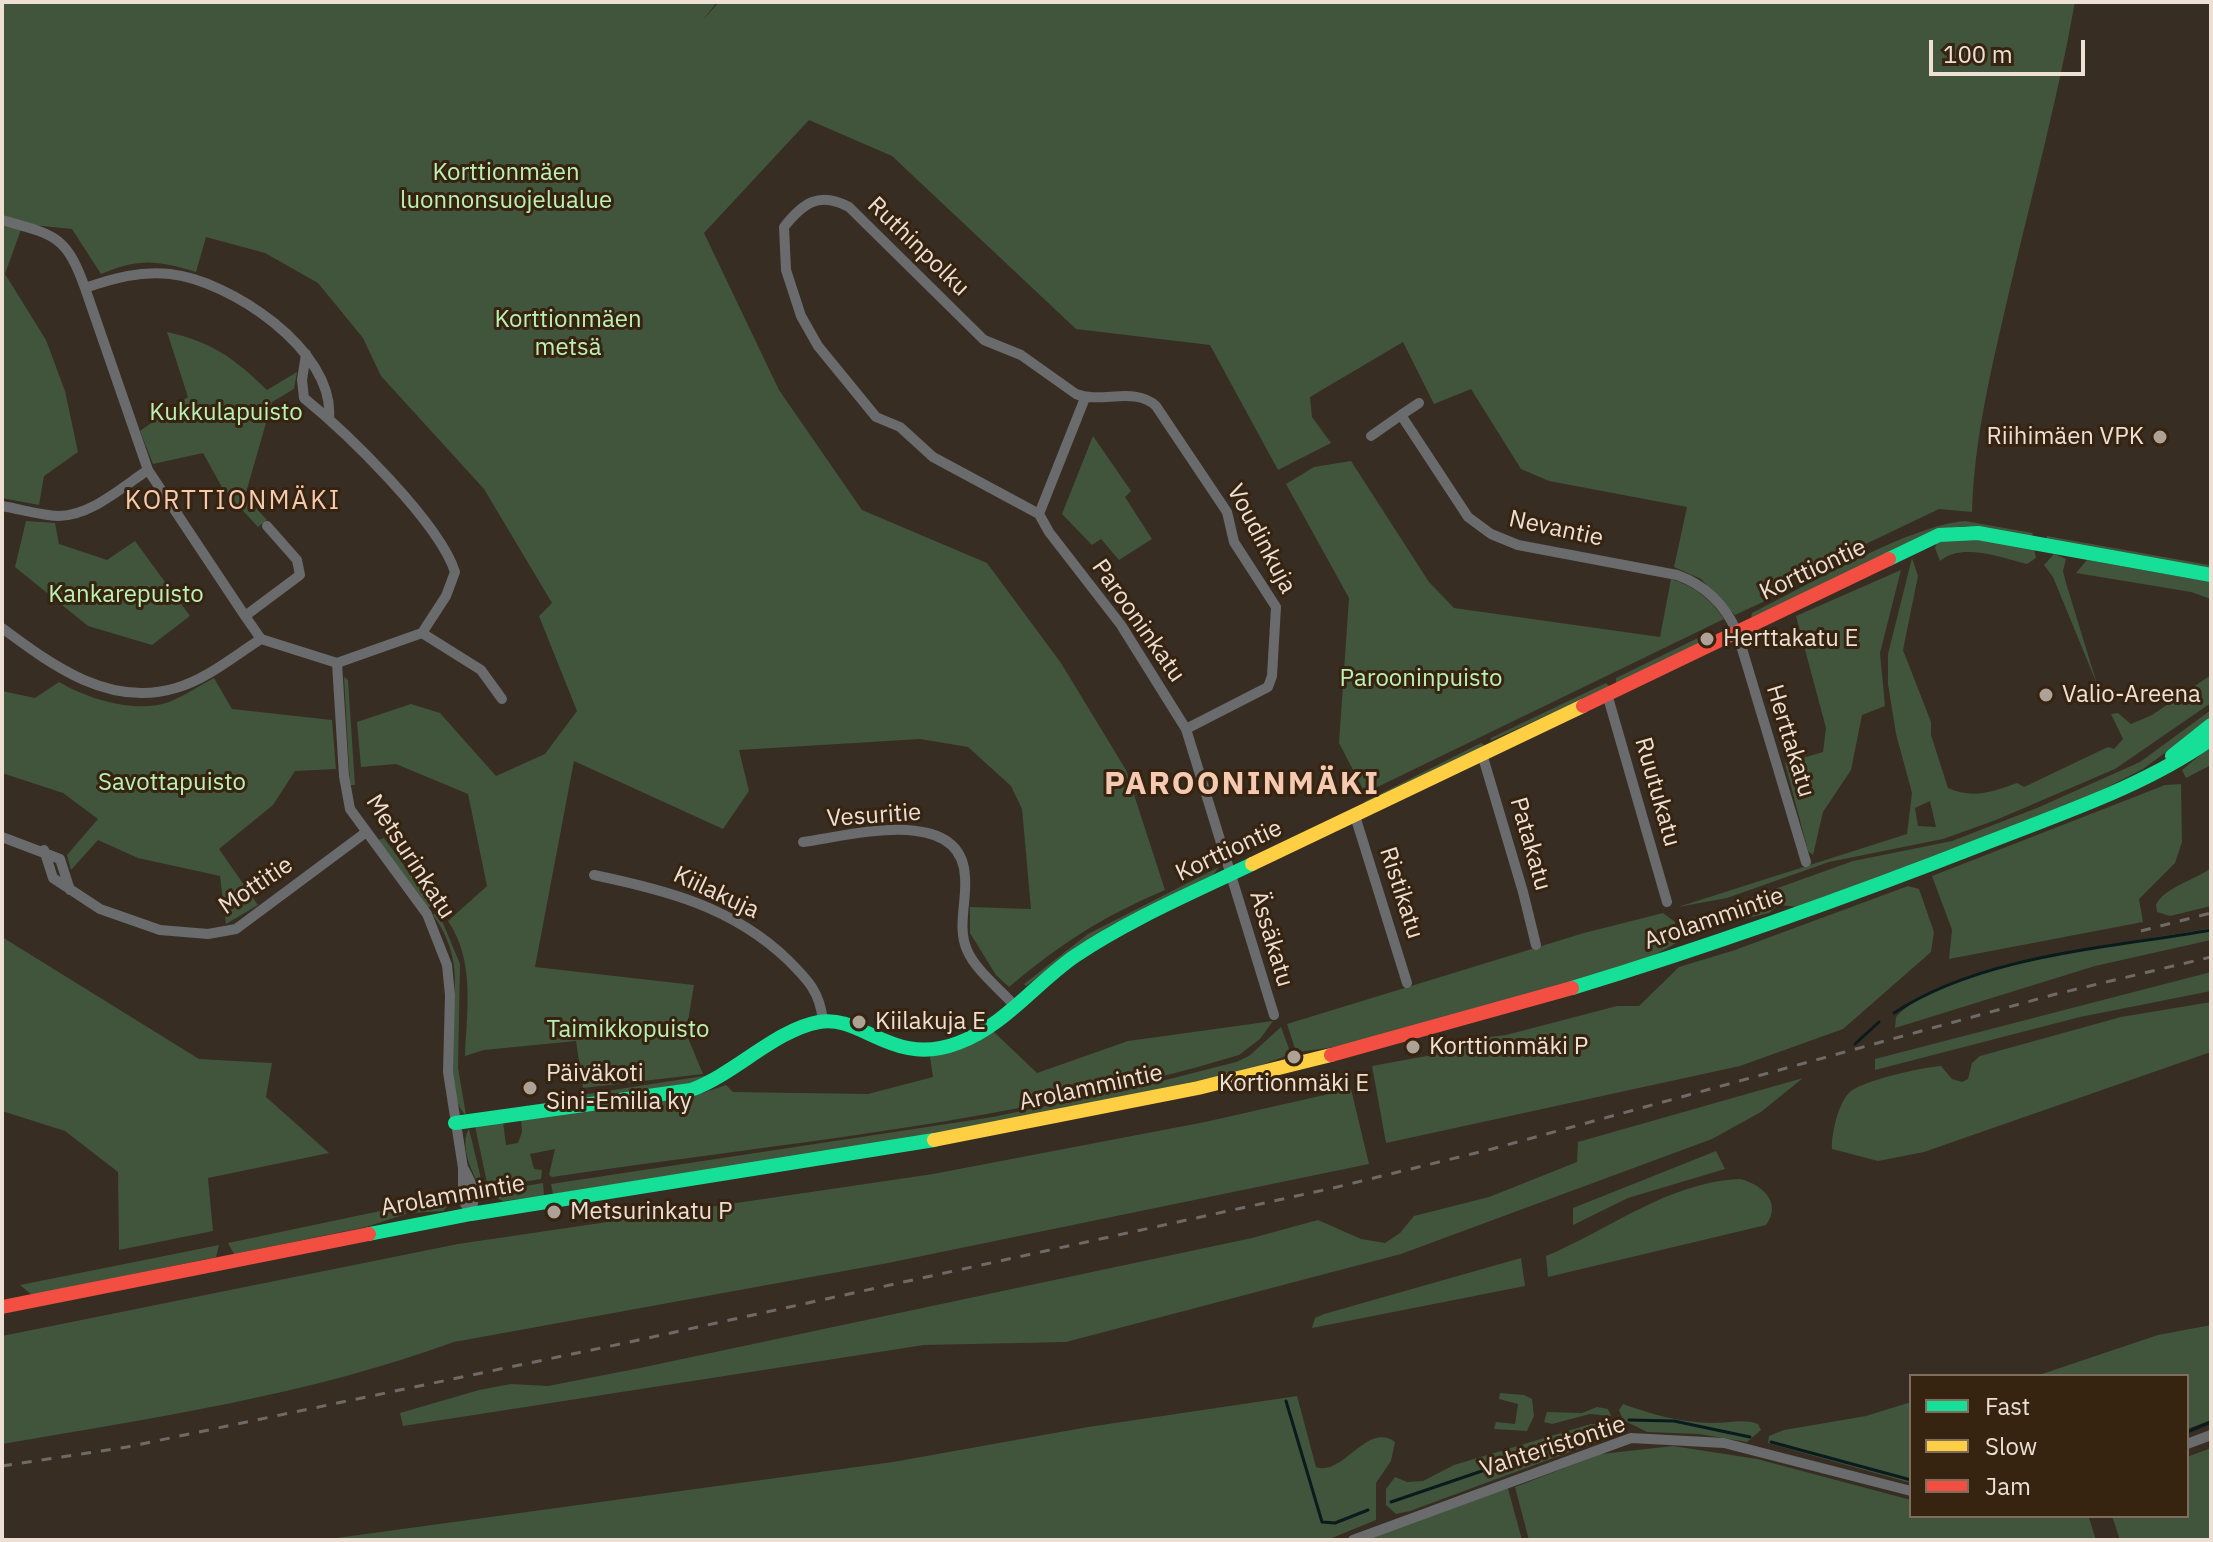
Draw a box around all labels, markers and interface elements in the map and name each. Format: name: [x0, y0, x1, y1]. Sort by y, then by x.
scale bar: [1933, 24, 2089, 74]
text: 100 m: [1943, 38, 2013, 70]
park label: Korttionmäen luonnonsuojelualue: [400, 159, 612, 215]
street label: Ruthinpolku: [861, 191, 975, 303]
park label: Korttionmäen metsä: [494, 306, 642, 362]
park label: Kukkulapuisto: [149, 399, 303, 427]
place label: Riihimäen VPK: [1986, 423, 2144, 451]
marker: Riihimäen VPK: [2151, 428, 2169, 446]
street label: Voudinkuja: [1220, 480, 1302, 598]
district label: KORTTIONMÄKI: [125, 485, 341, 517]
street label: Nevantie: [1506, 505, 1606, 553]
street label: Korttiontie: [1755, 533, 1871, 607]
street label: Parooninkatu: [1085, 554, 1191, 688]
park label: Kankarepuisto: [48, 581, 204, 609]
place label: Herttakatu E: [1723, 625, 1859, 653]
marker: Herttakatu E: [1698, 630, 1716, 648]
park label: Parooninpuisto: [1340, 665, 1502, 693]
street label: Herttakatu: [1759, 681, 1821, 801]
place label: Valio-Areena: [2062, 681, 2201, 709]
marker: Valio-Areena: [2037, 686, 2055, 704]
street label: Ruutukatu: [1628, 734, 1686, 850]
district label: PAROONINMÄKI: [1104, 766, 1380, 804]
park label: Savottapuisto: [98, 769, 246, 797]
street label: Metsurinkatu: [359, 790, 461, 924]
street label: Patakatu: [1503, 794, 1557, 894]
street label: Vesuritie: [826, 798, 922, 834]
street label: Korttiontie: [1171, 814, 1287, 888]
street label: Ristikatu: [1373, 844, 1429, 942]
street label: Mottitie: [213, 851, 299, 921]
street label: Kiilakuja: [668, 861, 764, 925]
street label: Arolammintie: [1640, 882, 1788, 956]
street label: Ässäkatu: [1243, 888, 1299, 990]
place label: Kiilakuja E: [875, 1008, 986, 1036]
marker: Kiilakuja E: [850, 1013, 868, 1031]
park label: Taimikkopuisto: [547, 1016, 709, 1044]
place label: Korttionmäki P: [1429, 1033, 1588, 1061]
marker: Korttionmäki P: [1404, 1038, 1422, 1056]
marker: Kortionmäki E: [1285, 1048, 1303, 1066]
street label: Arolammintie: [1017, 1059, 1165, 1117]
place label: Päiväkoti Sini-Emilia ky: [546, 1060, 692, 1116]
place label: Kortionmäki E: [1219, 1070, 1369, 1098]
marker: Päiväkoti Sini-Emilia ky: [521, 1079, 539, 1097]
street label: Arolammintie: [379, 1169, 527, 1223]
place label: Metsurinkatu P: [570, 1198, 732, 1226]
marker: Metsurinkatu P: [545, 1203, 563, 1221]
legend: [1909, 1374, 2189, 1518]
text: Fast: [1985, 1390, 2030, 1422]
street label: Vahteristontie: [1477, 1410, 1629, 1484]
text: Slow: [1985, 1430, 2037, 1462]
text: Jam: [1985, 1470, 2031, 1502]

